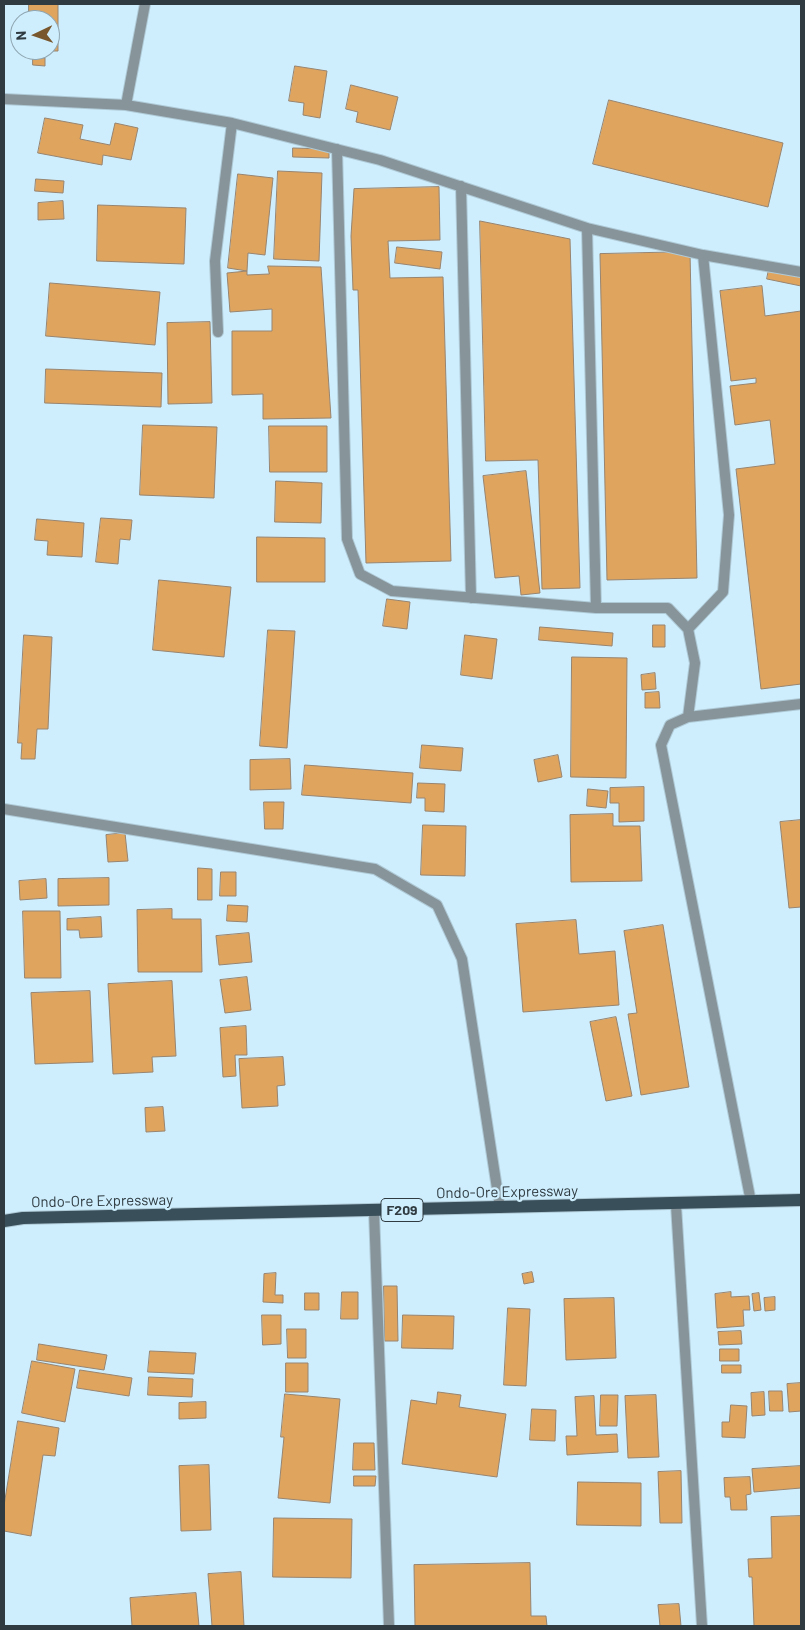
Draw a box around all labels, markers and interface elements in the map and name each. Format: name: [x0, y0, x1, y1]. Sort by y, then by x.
north arrow: [10, 10, 60, 60]
text: N: [12, 31, 29, 41]
street label: Ondo-Ore Expressway: [436, 1182, 578, 1202]
street label: Ondo-Ore Expressway: [31, 1191, 173, 1211]
road number: F209: [381, 1198, 423, 1222]

